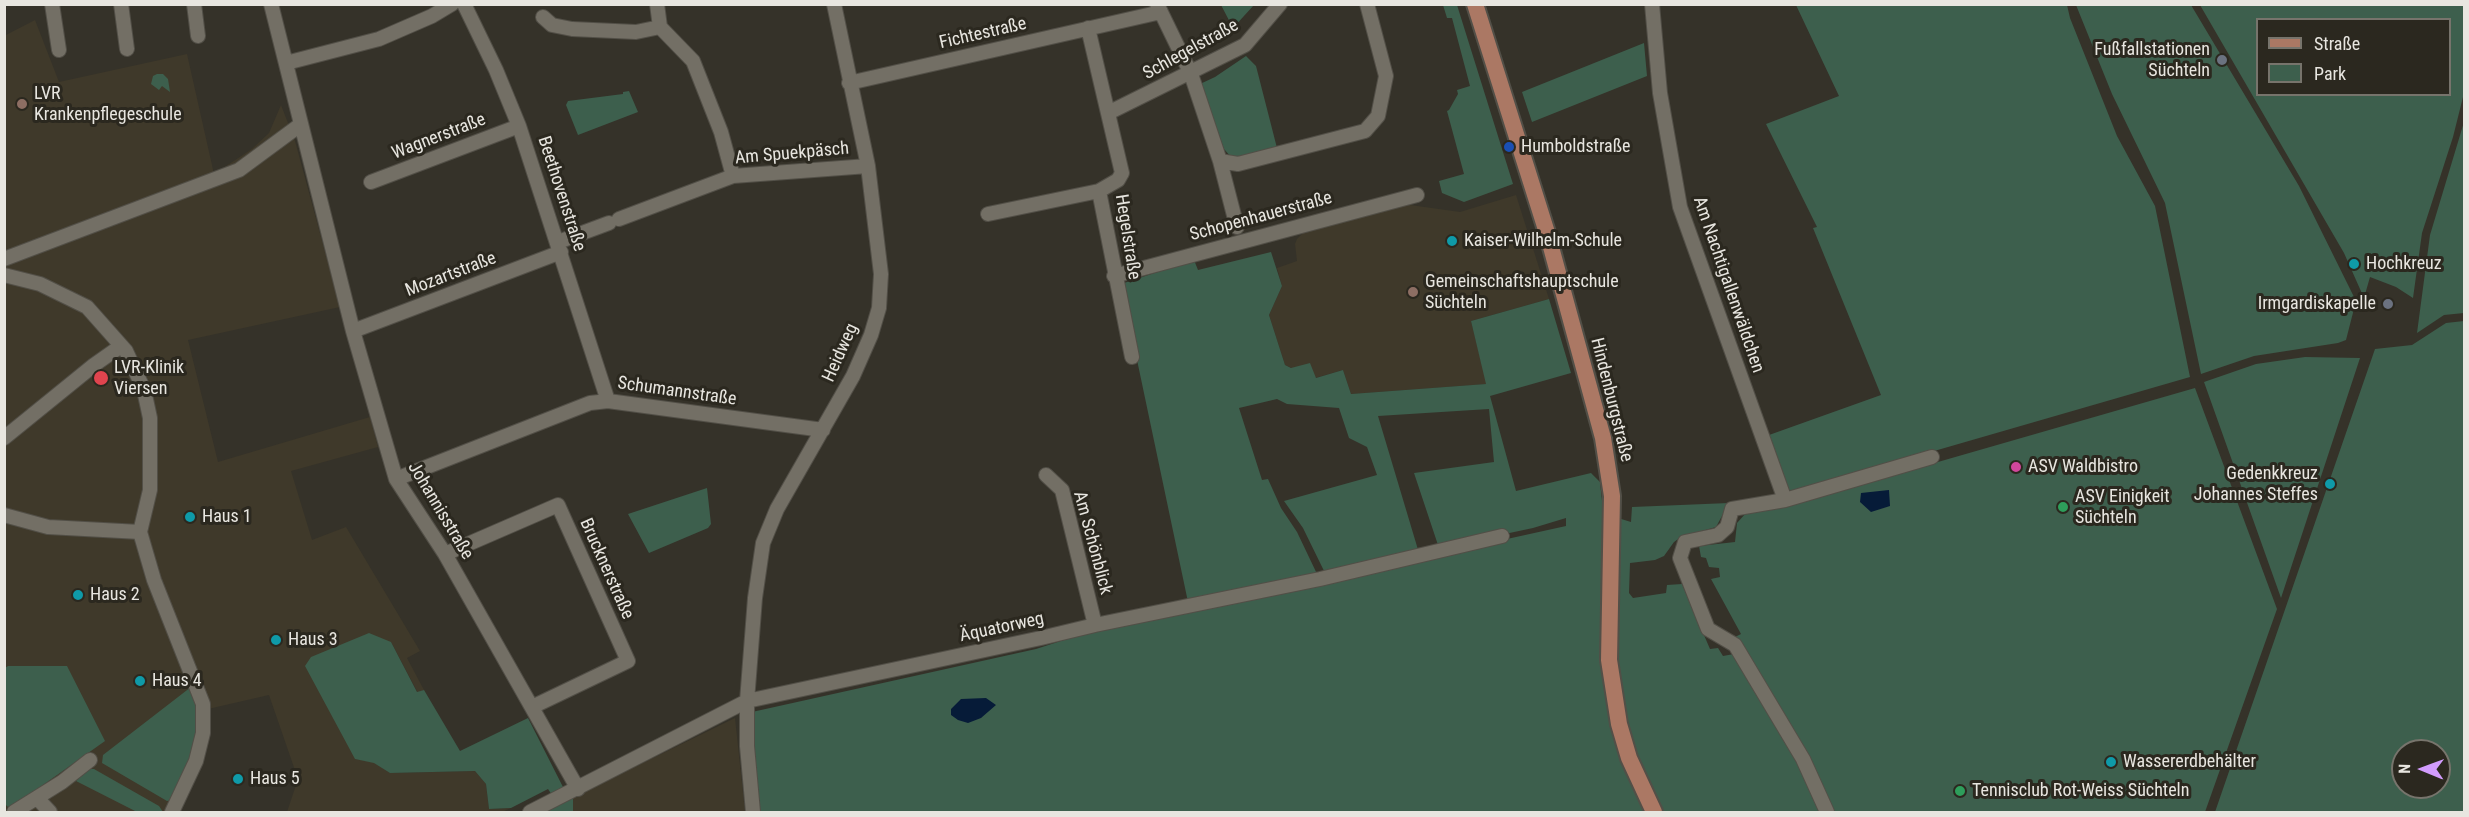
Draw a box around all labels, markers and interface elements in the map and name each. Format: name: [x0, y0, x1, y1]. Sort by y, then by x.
street label: Fichtestraße: [937, 14, 1029, 54]
street label: Schlegelstraße: [1140, 15, 1242, 85]
legend: [2256, 18, 2451, 96]
text: Straße: [2314, 33, 2360, 54]
place label: Fußfallstationen Süchteln: [2094, 39, 2210, 82]
marker: Fußfallstationen Süchteln: [2215, 53, 2229, 67]
text: Park: [2314, 63, 2346, 84]
place label: LVR Krankenpflegeschule: [34, 83, 182, 125]
marker: LVR Krankenpflegeschule: [15, 97, 29, 111]
street label: Wagnerstraße: [389, 109, 489, 165]
street label: Beethovenstraße: [532, 134, 590, 254]
place label: Humboldstraße: [1521, 136, 1631, 158]
street label: Am Spuekpäsch: [734, 138, 850, 170]
marker: Humboldstraße: [1502, 140, 1516, 154]
street label: Schopenhauerstraße: [1187, 188, 1335, 246]
street label: Hegelstraße: [1110, 193, 1144, 281]
street label: Am Nachtigallenwäldchen: [1688, 194, 1768, 376]
place label: Kaiser-Wilhelm-Schule: [1464, 230, 1622, 252]
marker: Kaiser-Wilhelm-Schule: [1445, 234, 1459, 248]
street label: Mozartstraße: [403, 248, 499, 302]
place label: Hochkreuz: [2366, 253, 2442, 275]
marker: Hochkreuz: [2347, 257, 2361, 271]
place label: Gemeinschaftshauptschule Süchteln: [1425, 271, 1619, 314]
marker: Gemeinschaftshauptschule Süchteln: [1406, 285, 1420, 299]
place label: Irmgardiskapelle: [2258, 293, 2376, 315]
marker: Irmgardiskapelle: [2381, 297, 2395, 311]
street label: Heidweg: [819, 320, 863, 386]
street label: Hindenburgstraße: [1585, 336, 1637, 464]
place label: LVR-Klinik Viersen: [114, 357, 184, 400]
marker: LVR-Klinik Viersen: [92, 369, 110, 387]
street label: Schumannstraße: [616, 373, 738, 411]
place label: ASV Waldbistro: [2028, 456, 2138, 478]
street label: Johannisstraße: [402, 458, 478, 564]
marker: ASV Waldbistro: [2009, 460, 2023, 474]
place label: Gedenkkreuz Johannes Steffes: [2194, 463, 2318, 506]
marker: Gedenkkreuz Johannes Steffes: [2323, 477, 2337, 491]
place label: ASV Einigkeit Süchteln: [2075, 486, 2170, 528]
street label: Am Schönblick: [1068, 489, 1116, 597]
marker: ASV Einigkeit Süchteln: [2056, 500, 2070, 514]
place label: Haus 1: [202, 506, 252, 528]
marker: Haus 1: [183, 510, 197, 524]
street label: Brucknerstraße: [574, 515, 638, 623]
place label: Haus 2: [90, 584, 140, 606]
marker: Haus 2: [71, 588, 85, 602]
street label: Äquatorweg: [958, 609, 1046, 647]
place label: Haus 3: [288, 629, 338, 651]
marker: Haus 3: [269, 633, 283, 647]
place label: Haus 4: [152, 670, 202, 692]
marker: Haus 4: [133, 674, 147, 688]
north arrow: [2391, 739, 2451, 799]
place label: Wassererdbehälter: [2123, 751, 2256, 773]
marker: Wassererdbehälter: [2104, 755, 2118, 769]
text: N: [2395, 764, 2414, 774]
place label: Haus 5: [250, 768, 300, 790]
marker: Haus 5: [231, 772, 245, 786]
place label: Tennisclub Rot-Weiss Süchteln: [1972, 780, 2189, 802]
marker: Tennisclub Rot-Weiss Süchteln: [1953, 784, 1967, 798]

